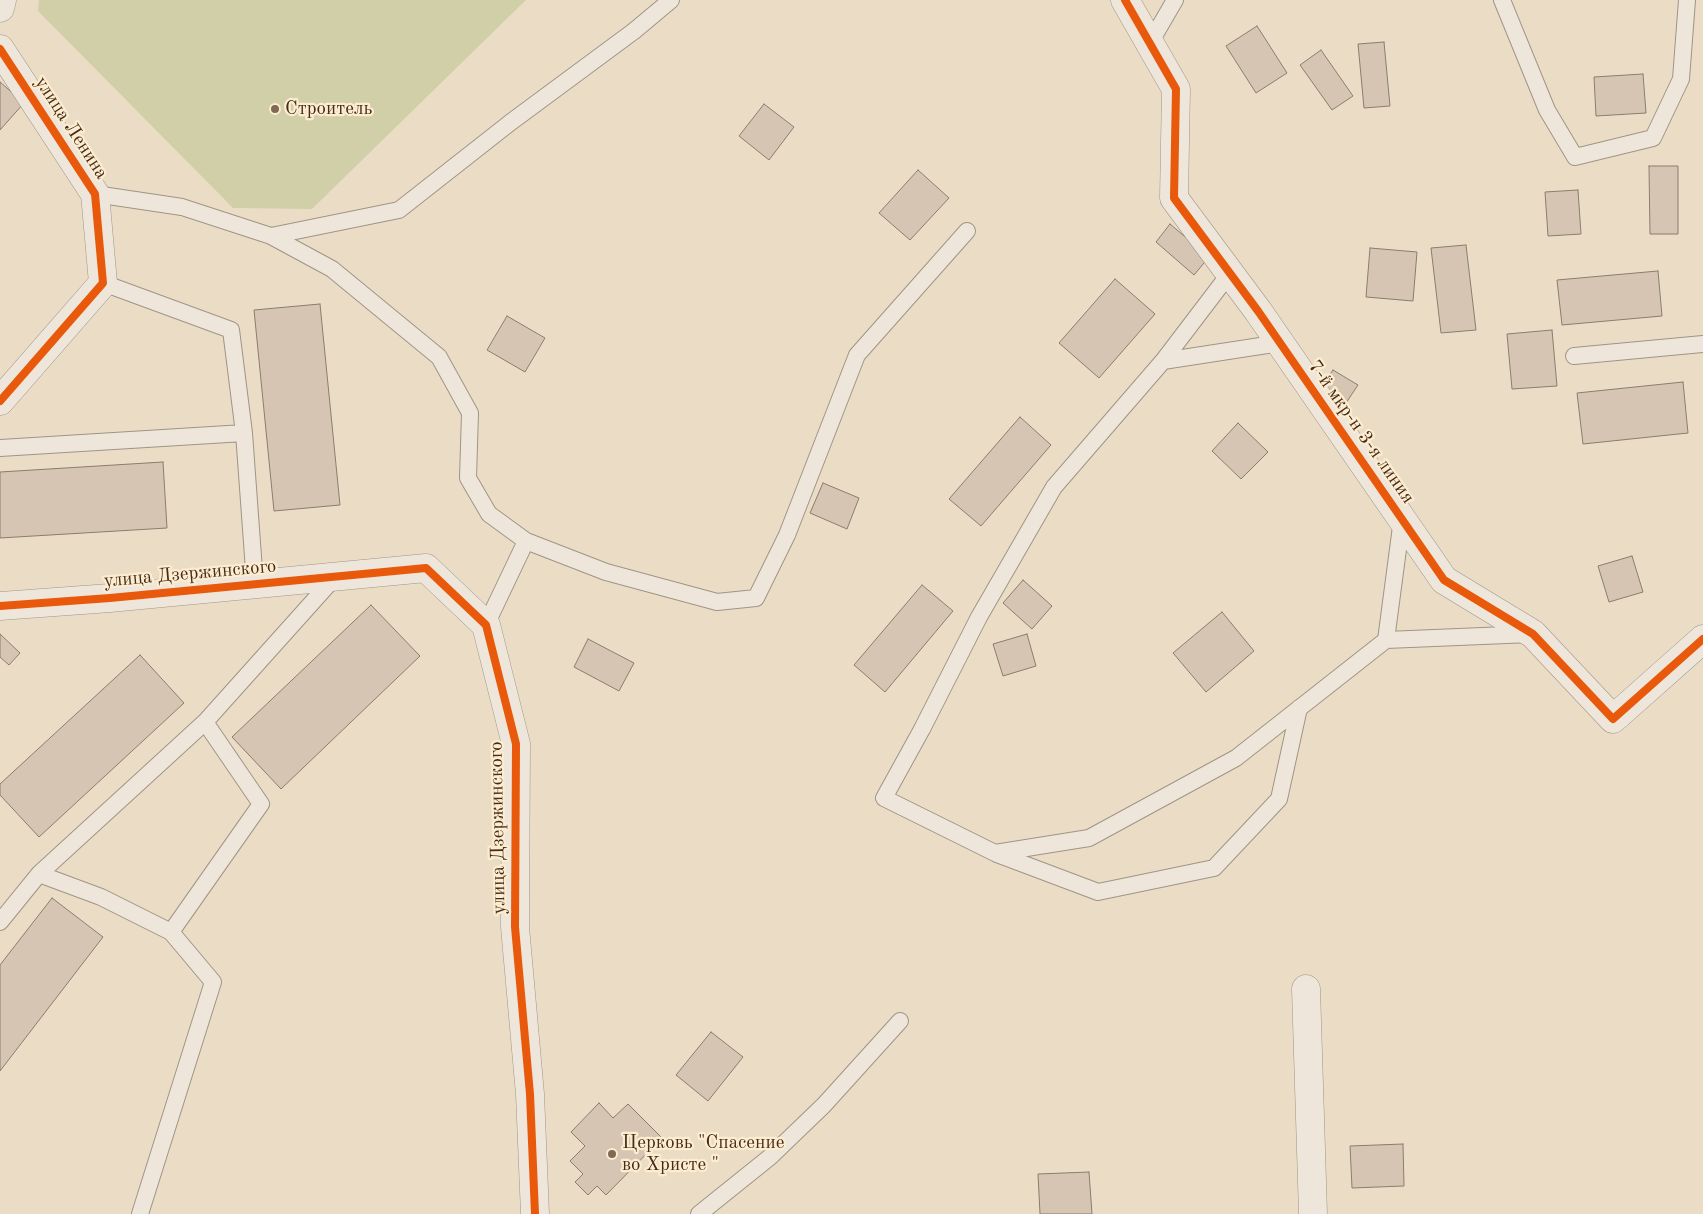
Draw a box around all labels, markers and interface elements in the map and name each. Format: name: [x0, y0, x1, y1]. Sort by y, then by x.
street label: улица Ленина: [29, 72, 113, 184]
place label: Строитель: [285, 98, 372, 120]
marker: Строитель: [269, 103, 281, 115]
street label: 7-й мкр-н 3-я линия: [1303, 356, 1419, 508]
street label: улица Дзержинского: [103, 555, 277, 593]
street label: улица Дзержинского: [485, 741, 511, 915]
place label: Церковь "Спасение во Христе ": [622, 1132, 784, 1176]
marker: Церковь "Спасение во Христе ": [606, 1148, 618, 1160]

